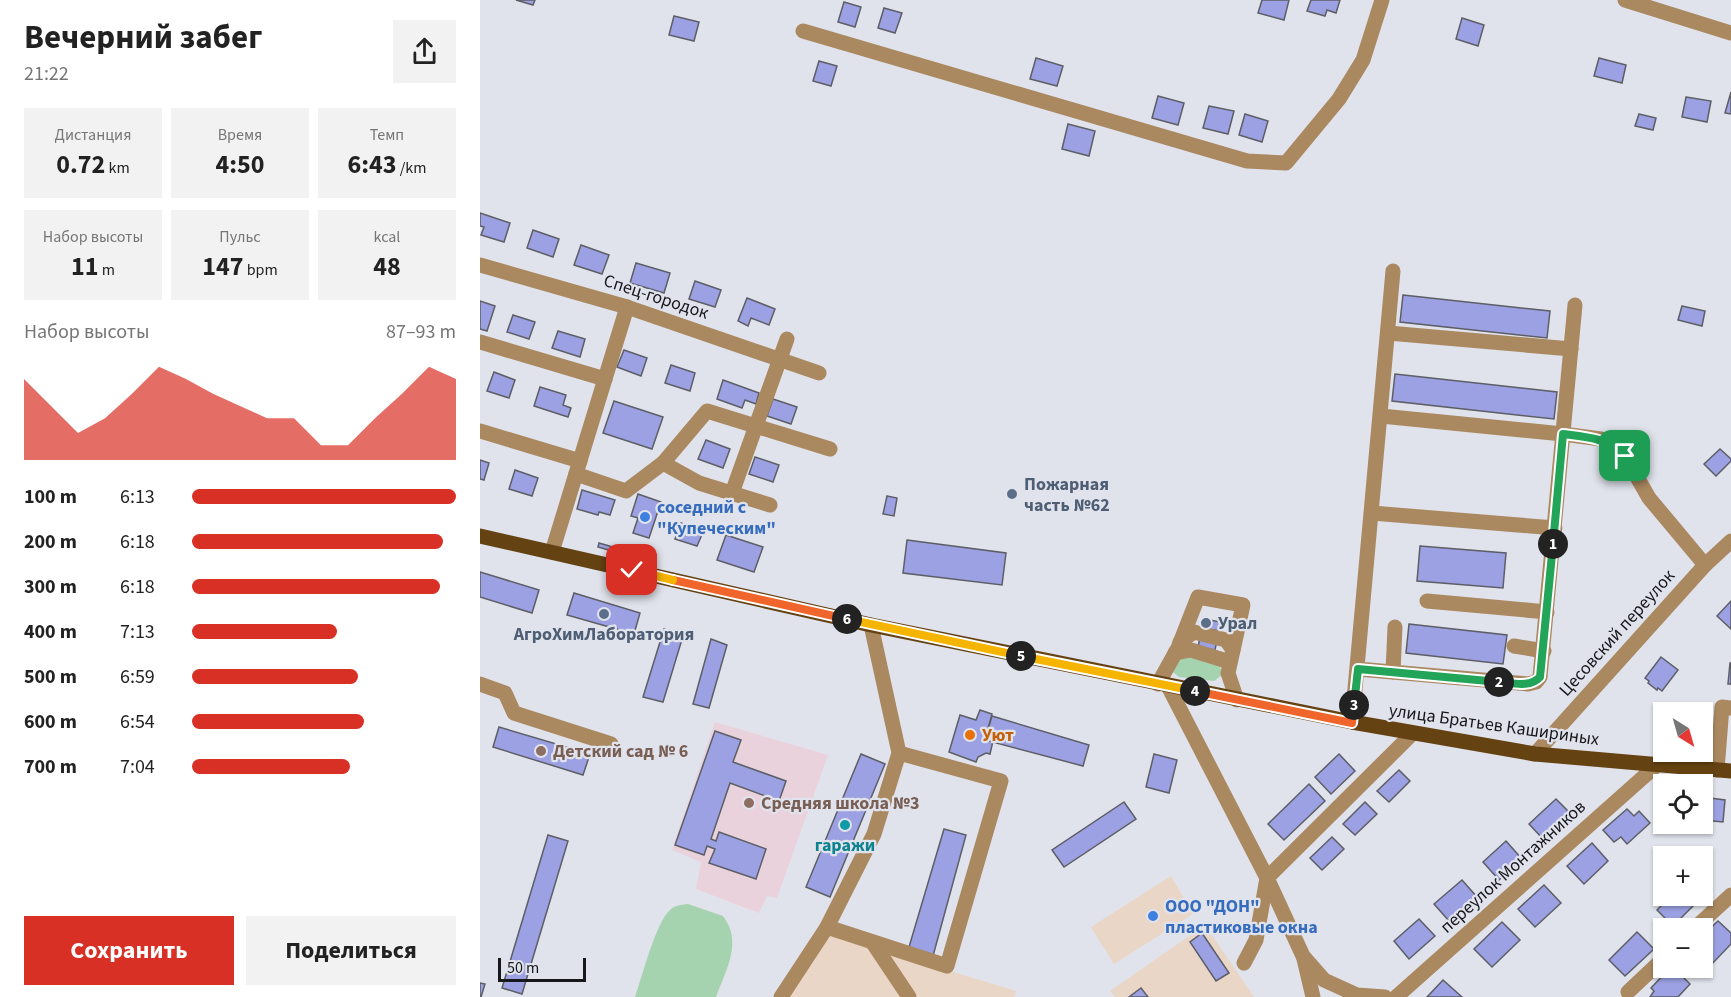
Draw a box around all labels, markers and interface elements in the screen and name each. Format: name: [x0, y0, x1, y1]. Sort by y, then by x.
text: Вечерний забег: [24, 14, 262, 61]
button: share: [393, 20, 456, 83]
text: 21:22: [24, 60, 69, 88]
text: Дистанция: [55, 124, 131, 146]
text: Время: [218, 124, 262, 146]
text: Темп: [370, 124, 404, 146]
text: 0.72: [56, 146, 105, 183]
text: 4:50: [216, 146, 264, 183]
text: 6:43: [348, 146, 397, 183]
text: km: [105, 157, 130, 179]
text: /km: [397, 157, 426, 179]
text: Набор высоты: [43, 226, 143, 248]
text: Пульс: [219, 226, 261, 248]
text: kcal: [374, 226, 400, 248]
text: 11: [71, 248, 99, 285]
text: 147: [202, 248, 243, 285]
text: 48: [373, 248, 401, 285]
text: m: [99, 259, 115, 281]
text: bpm: [243, 259, 278, 281]
street label: Спец-городок: [600, 268, 712, 326]
text: Набор высоты: [24, 318, 149, 346]
text: 87–93 m: [386, 318, 456, 346]
pin: [1599, 430, 1650, 481]
icon: arrive: [1608, 439, 1641, 472]
place label: Пожарная часть №62: [1024, 472, 1110, 518]
text: 100 m: [24, 483, 77, 511]
text: 6:13: [120, 483, 155, 511]
marker: Пожарная часть №62: [1005, 487, 1019, 501]
place label: соседний с "Купеческим": [657, 495, 776, 541]
marker: соседний с "Купеческим": [638, 510, 652, 524]
text: 200 m: [24, 528, 77, 556]
text: 6:18: [120, 528, 155, 556]
pin: 1: [1538, 529, 1568, 559]
text: 1: [1549, 533, 1557, 555]
pin: [606, 544, 657, 595]
icon: check: [615, 553, 648, 586]
street label: Цесовский переулок: [1553, 564, 1681, 702]
text: 300 m: [24, 573, 77, 601]
text: 6:18: [120, 573, 155, 601]
pin: 6: [832, 604, 862, 634]
marker: АгроХимЛаборатория: [597, 607, 611, 621]
text: 6: [843, 608, 851, 630]
place label: Урал: [1218, 611, 1257, 636]
marker: Урал: [1199, 616, 1213, 630]
text: 400 m: [24, 618, 77, 646]
text: 7:13: [120, 618, 155, 646]
place label: АгроХимЛаборатория: [513, 622, 694, 647]
pin: 5: [1006, 641, 1036, 671]
text: 5: [1017, 645, 1025, 667]
text: 500 m: [24, 663, 77, 691]
text: 6:59: [120, 663, 155, 691]
pin: 2: [1484, 667, 1514, 697]
text: 2: [1495, 671, 1503, 693]
pin: 4: [1180, 676, 1210, 706]
text: 4: [1191, 680, 1199, 702]
pin: 3: [1339, 690, 1369, 720]
text: 3: [1350, 694, 1358, 716]
street label: улица Братьев Кашириных: [1387, 698, 1601, 752]
north arrow: [1653, 702, 1713, 762]
map controls: [1653, 702, 1713, 978]
text: 600 m: [24, 708, 77, 736]
text: 6:54: [120, 708, 155, 736]
place label: Уют: [982, 723, 1014, 748]
marker: Уют: [963, 728, 977, 742]
place label: Детский сад № 6: [553, 739, 688, 764]
marker: Детский сад № 6: [534, 744, 548, 758]
text: 700 m: [24, 753, 77, 781]
text: 7:04: [120, 753, 155, 781]
button: locate: [1653, 774, 1713, 834]
place label: Средняя школа №3: [761, 791, 919, 816]
street label: переулок Монтажников: [1435, 795, 1591, 939]
marker: Средняя школа №3: [742, 796, 756, 810]
marker: гаражи: [838, 818, 852, 832]
place label: гаражи: [815, 833, 875, 858]
button: +: [1653, 846, 1713, 906]
place label: ООО "ДОН" пластиковые окна: [1165, 894, 1318, 940]
marker: ООО "ДОН" пластиковые окна: [1146, 909, 1160, 923]
button: Сохранить: [24, 916, 234, 985]
button: Поделиться: [246, 916, 456, 985]
button: −: [1653, 918, 1713, 978]
scale bar: [498, 955, 586, 982]
text: 50 m: [507, 957, 539, 979]

